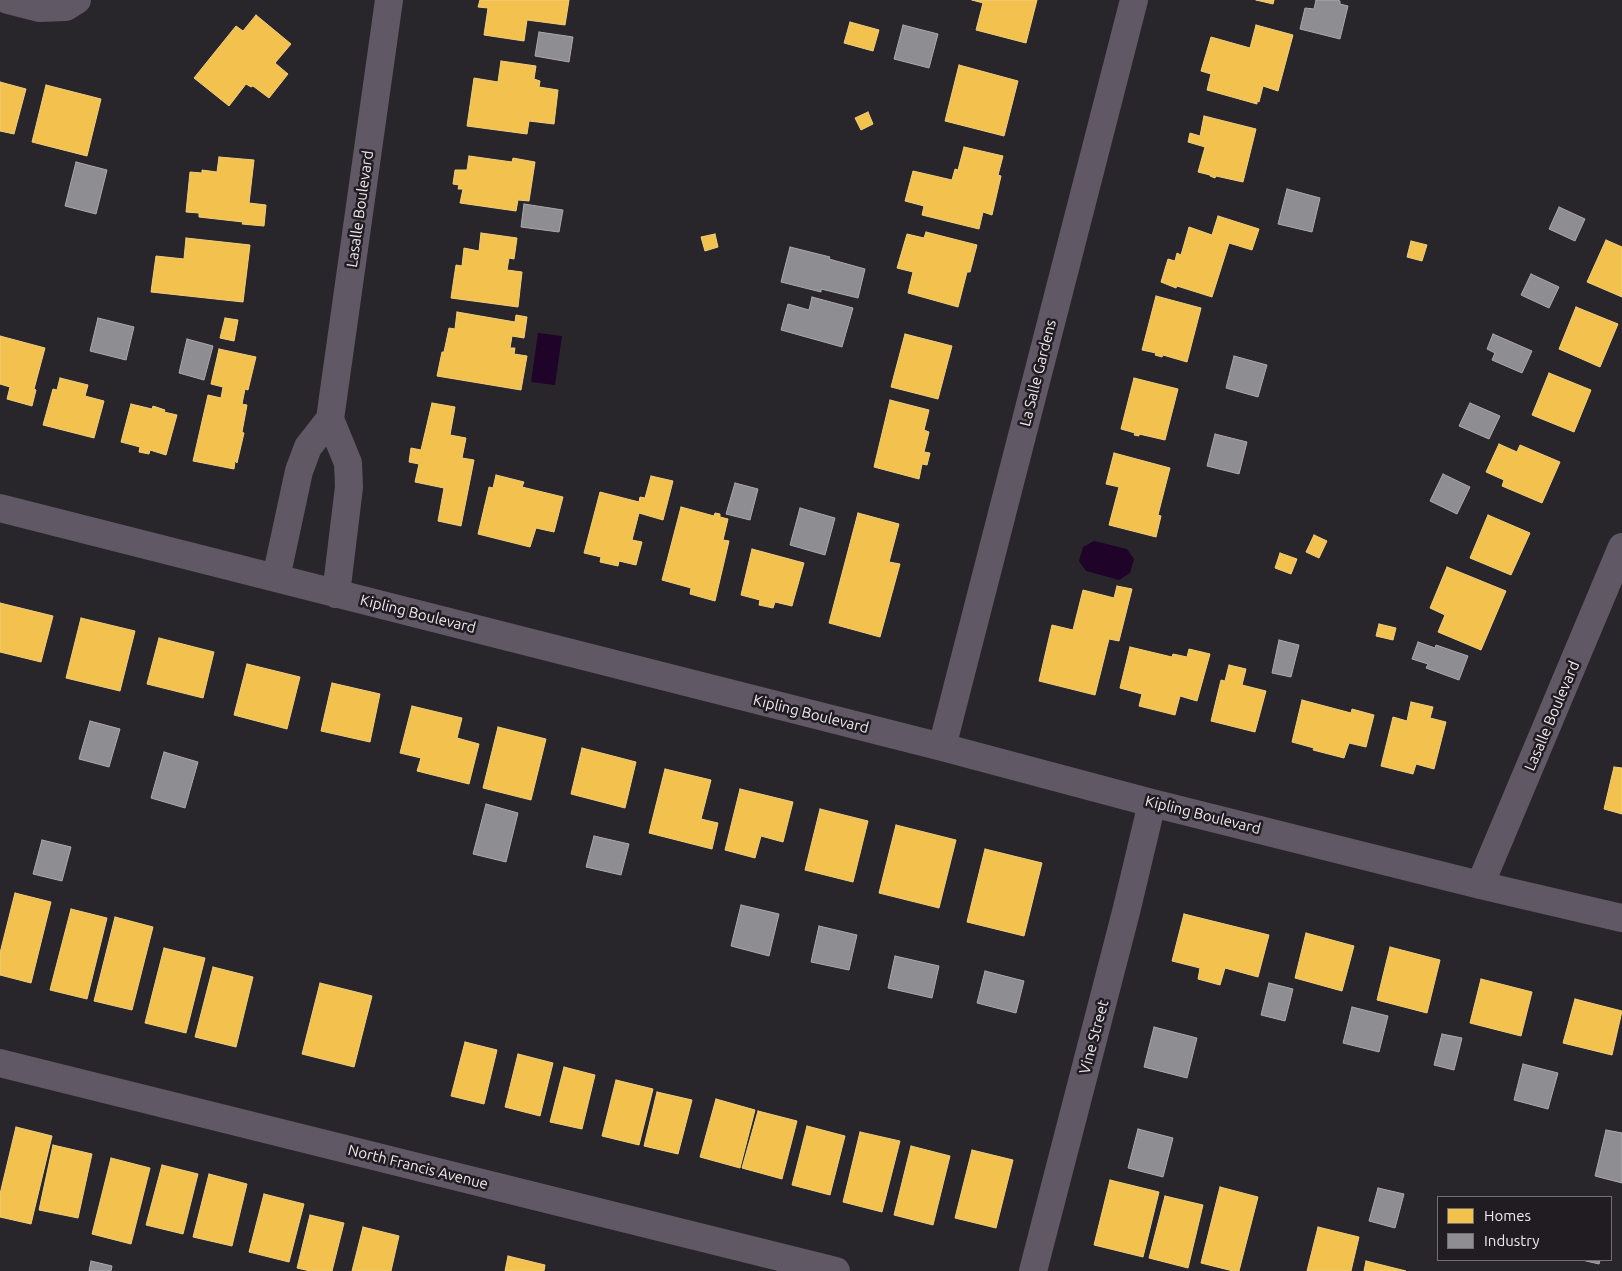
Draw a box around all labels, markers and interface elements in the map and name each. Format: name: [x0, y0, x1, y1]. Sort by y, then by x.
street label: Lasalle Boulevard: [343, 149, 377, 269]
street label: La Salle Gardens: [1016, 318, 1060, 428]
street label: Kipling Boulevard: [358, 591, 478, 637]
street label: Lasalle Boulevard: [1521, 658, 1583, 774]
street label: Kipling Boulevard: [751, 691, 871, 737]
street label: Kipling Boulevard: [1143, 792, 1263, 838]
street label: Vine Street: [1075, 998, 1113, 1076]
street label: North Francis Avenue: [346, 1141, 490, 1193]
legend: [1437, 1196, 1612, 1261]
text: Homes: [1484, 1207, 1531, 1224]
text: Industry: [1484, 1232, 1539, 1249]

